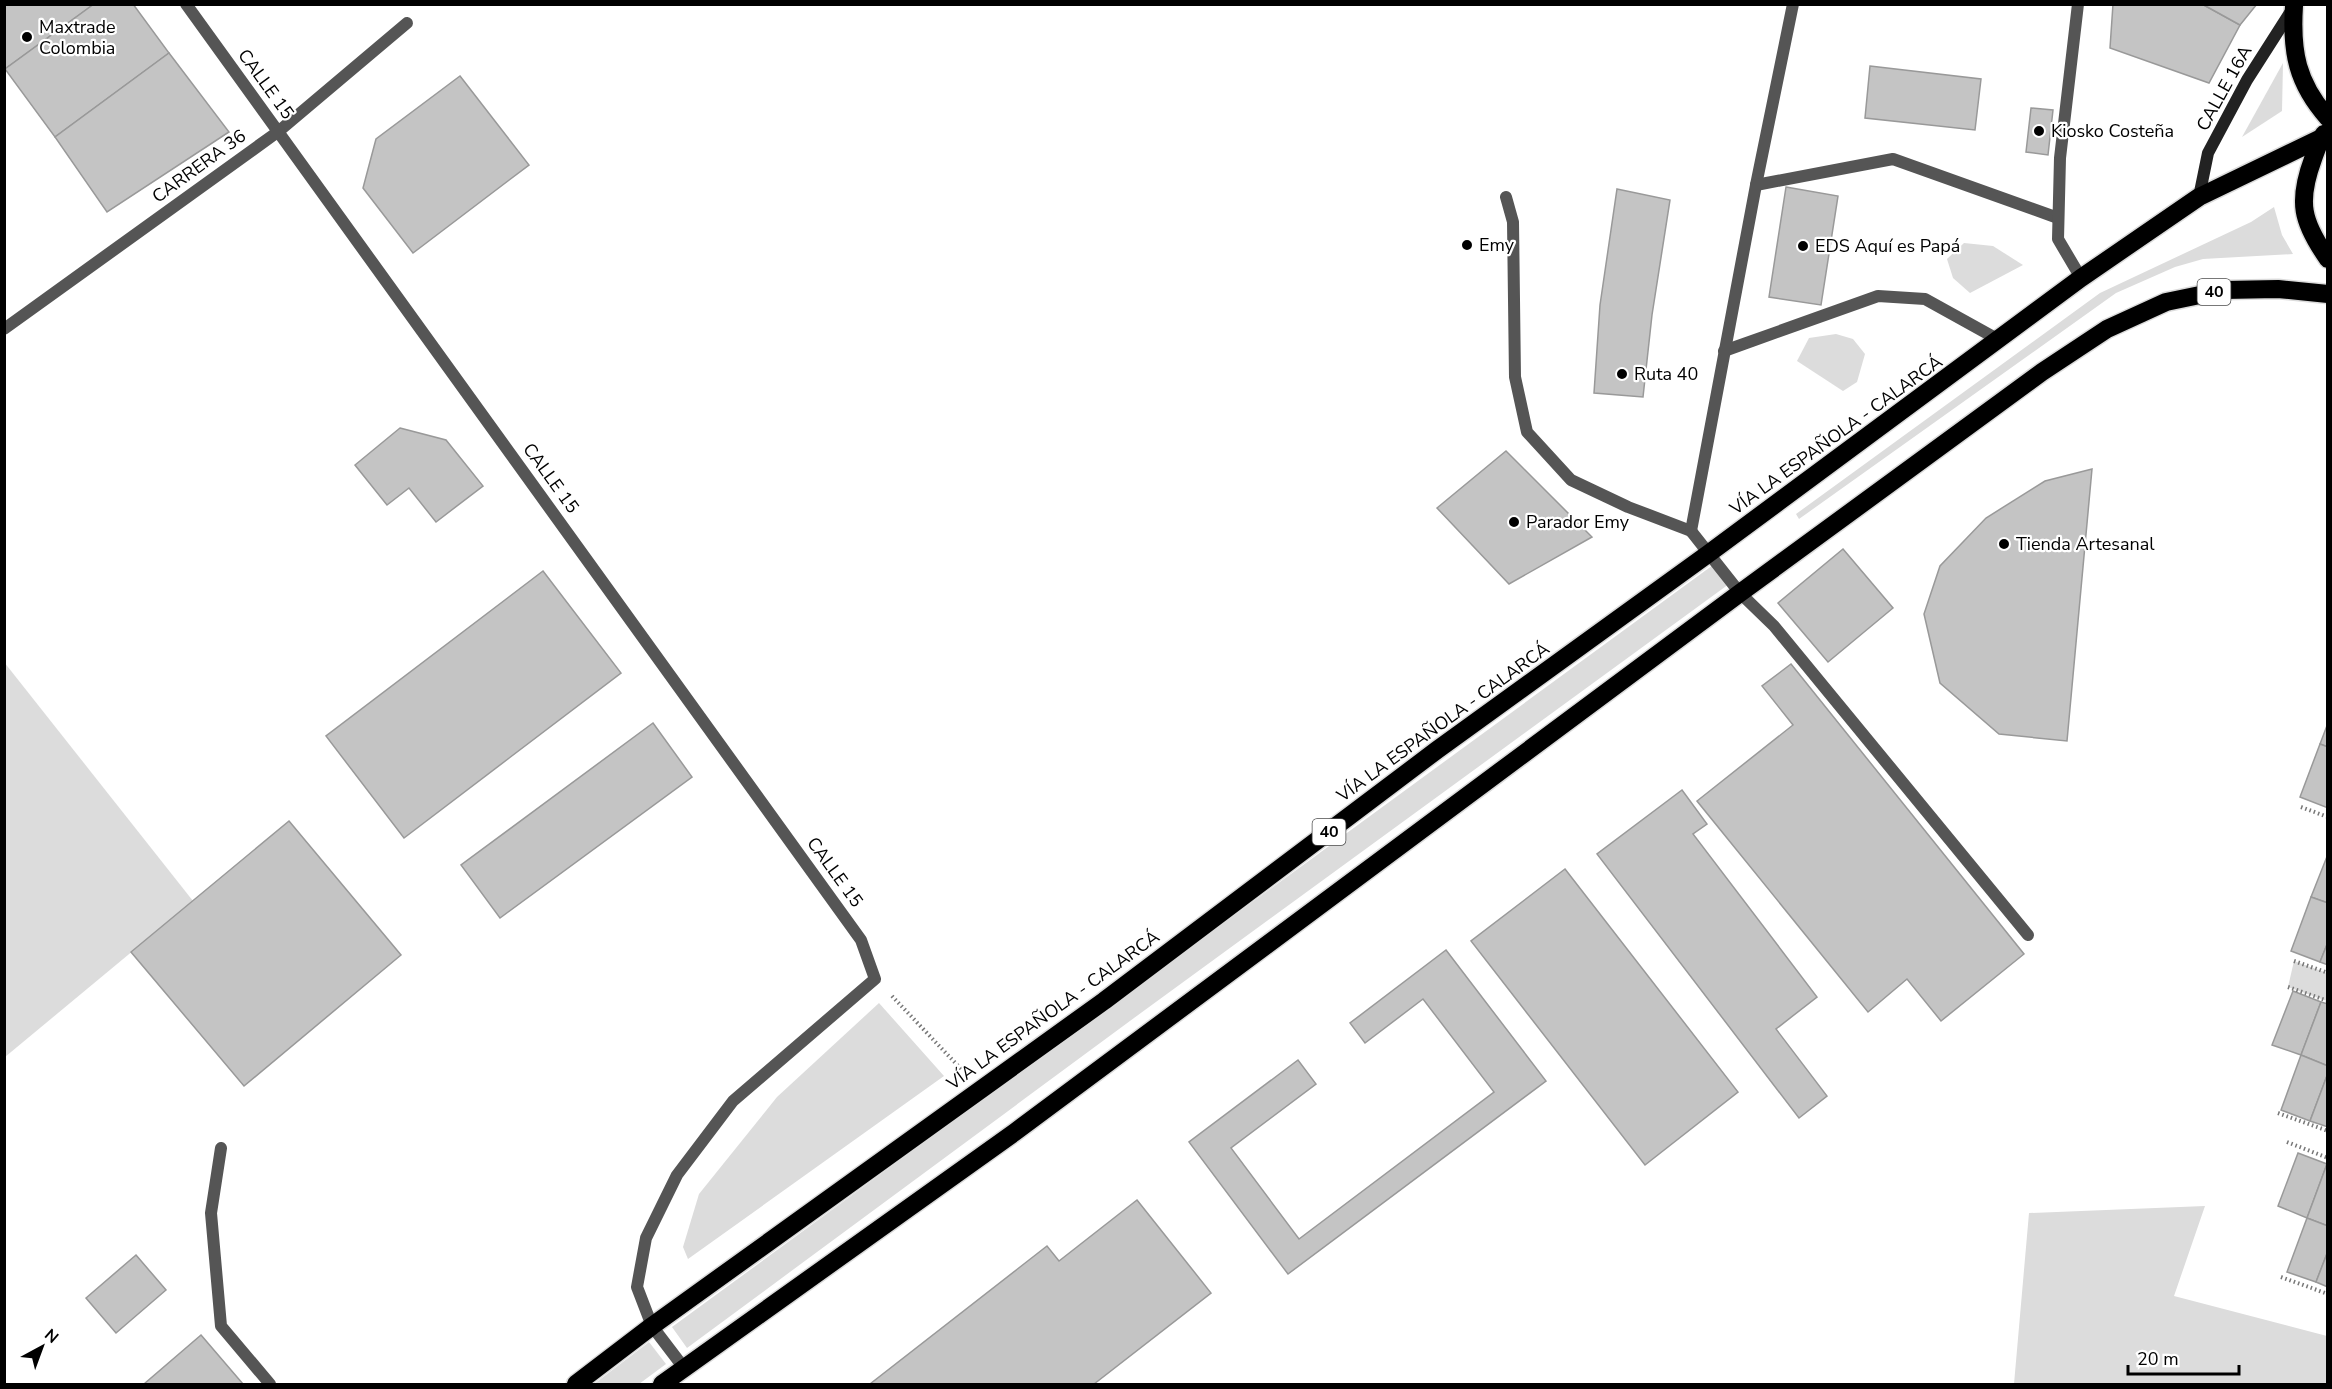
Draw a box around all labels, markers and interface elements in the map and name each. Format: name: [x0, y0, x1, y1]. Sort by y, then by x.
place label: Maxtrade Colombia: [39, 15, 116, 60]
marker: Maxtrade Colombia: [20, 30, 34, 44]
street label: CALLE 16A: [2191, 41, 2257, 135]
street label: CALLE 15: [232, 44, 300, 124]
place label: Kiosko Costeña: [2051, 119, 2174, 143]
street label: CARRERA 36: [147, 124, 251, 208]
marker: Kiosko Costeña: [2032, 124, 2046, 138]
place label: Emy: [1479, 233, 1515, 257]
place label: EDS Aquí es Papá: [1815, 234, 1960, 258]
marker: Emy: [1460, 238, 1474, 252]
marker: EDS Aquí es Papá: [1796, 239, 1810, 253]
road number: 40: [2198, 279, 2230, 305]
street label: VÍA LA ESPAÑOLA - CALARCÁ: [1724, 350, 1947, 521]
place label: Ruta 40: [1634, 362, 1698, 386]
marker: Ruta 40: [1615, 367, 1629, 381]
street label: CALLE 15: [517, 438, 585, 518]
place label: Parador Emy: [1526, 510, 1630, 534]
marker: Parador Emy: [1507, 515, 1521, 529]
place label: Tienda Artesanal: [2016, 532, 2155, 556]
marker: Tienda Artesanal: [1997, 537, 2011, 551]
street label: VÍA LA ESPAÑOLA - CALARCÁ: [1331, 637, 1554, 808]
road number: 40: [1312, 819, 1346, 845]
street label: CALLE 15: [801, 832, 869, 912]
street label: VÍA LA ESPAÑOLA - CALARCÁ: [941, 925, 1164, 1096]
north arrow: [12, 1317, 72, 1377]
text: N: [39, 1324, 63, 1349]
scale bar: [2128, 1338, 2239, 1376]
text: 20 m: [2137, 1347, 2179, 1371]

